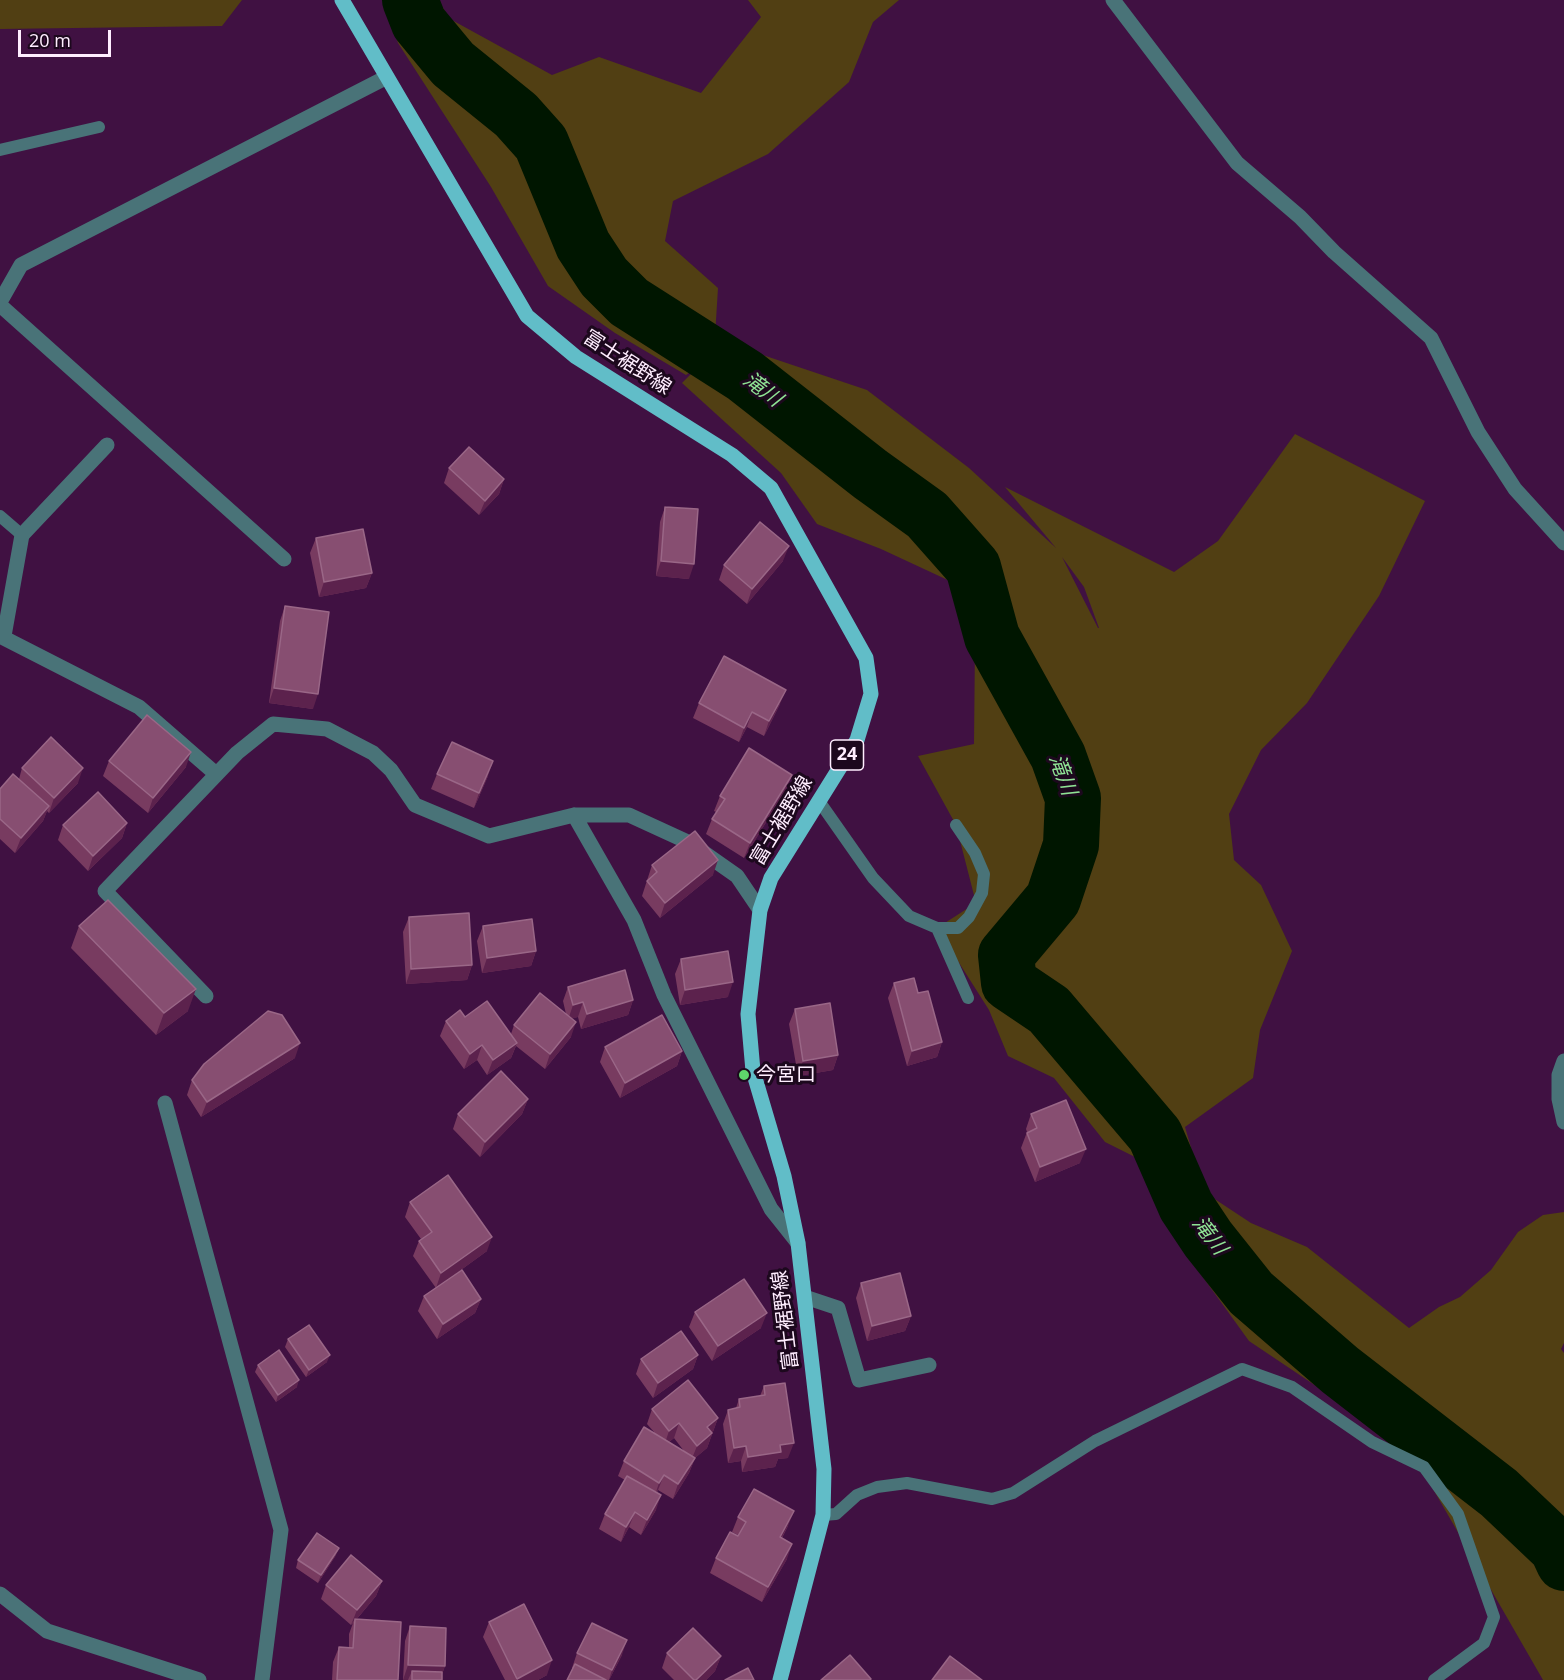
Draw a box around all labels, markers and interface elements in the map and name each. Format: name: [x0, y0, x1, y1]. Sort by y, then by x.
scale bar: [21, 18, 114, 56]
text: 20 m: [29, 28, 71, 52]
street label: 富士裾野線: [579, 326, 675, 400]
water label: 滝川: [738, 367, 786, 413]
road number: 24: [830, 740, 864, 770]
water label: 滝川: [1043, 751, 1081, 799]
street label: 富士裾野線: [746, 772, 818, 870]
place label: 今宮口: [756, 1063, 816, 1087]
marker: 今宮口: [737, 1068, 751, 1082]
water label: 滝川: [1186, 1212, 1232, 1260]
street label: 富士裾野線: [768, 1269, 804, 1371]

